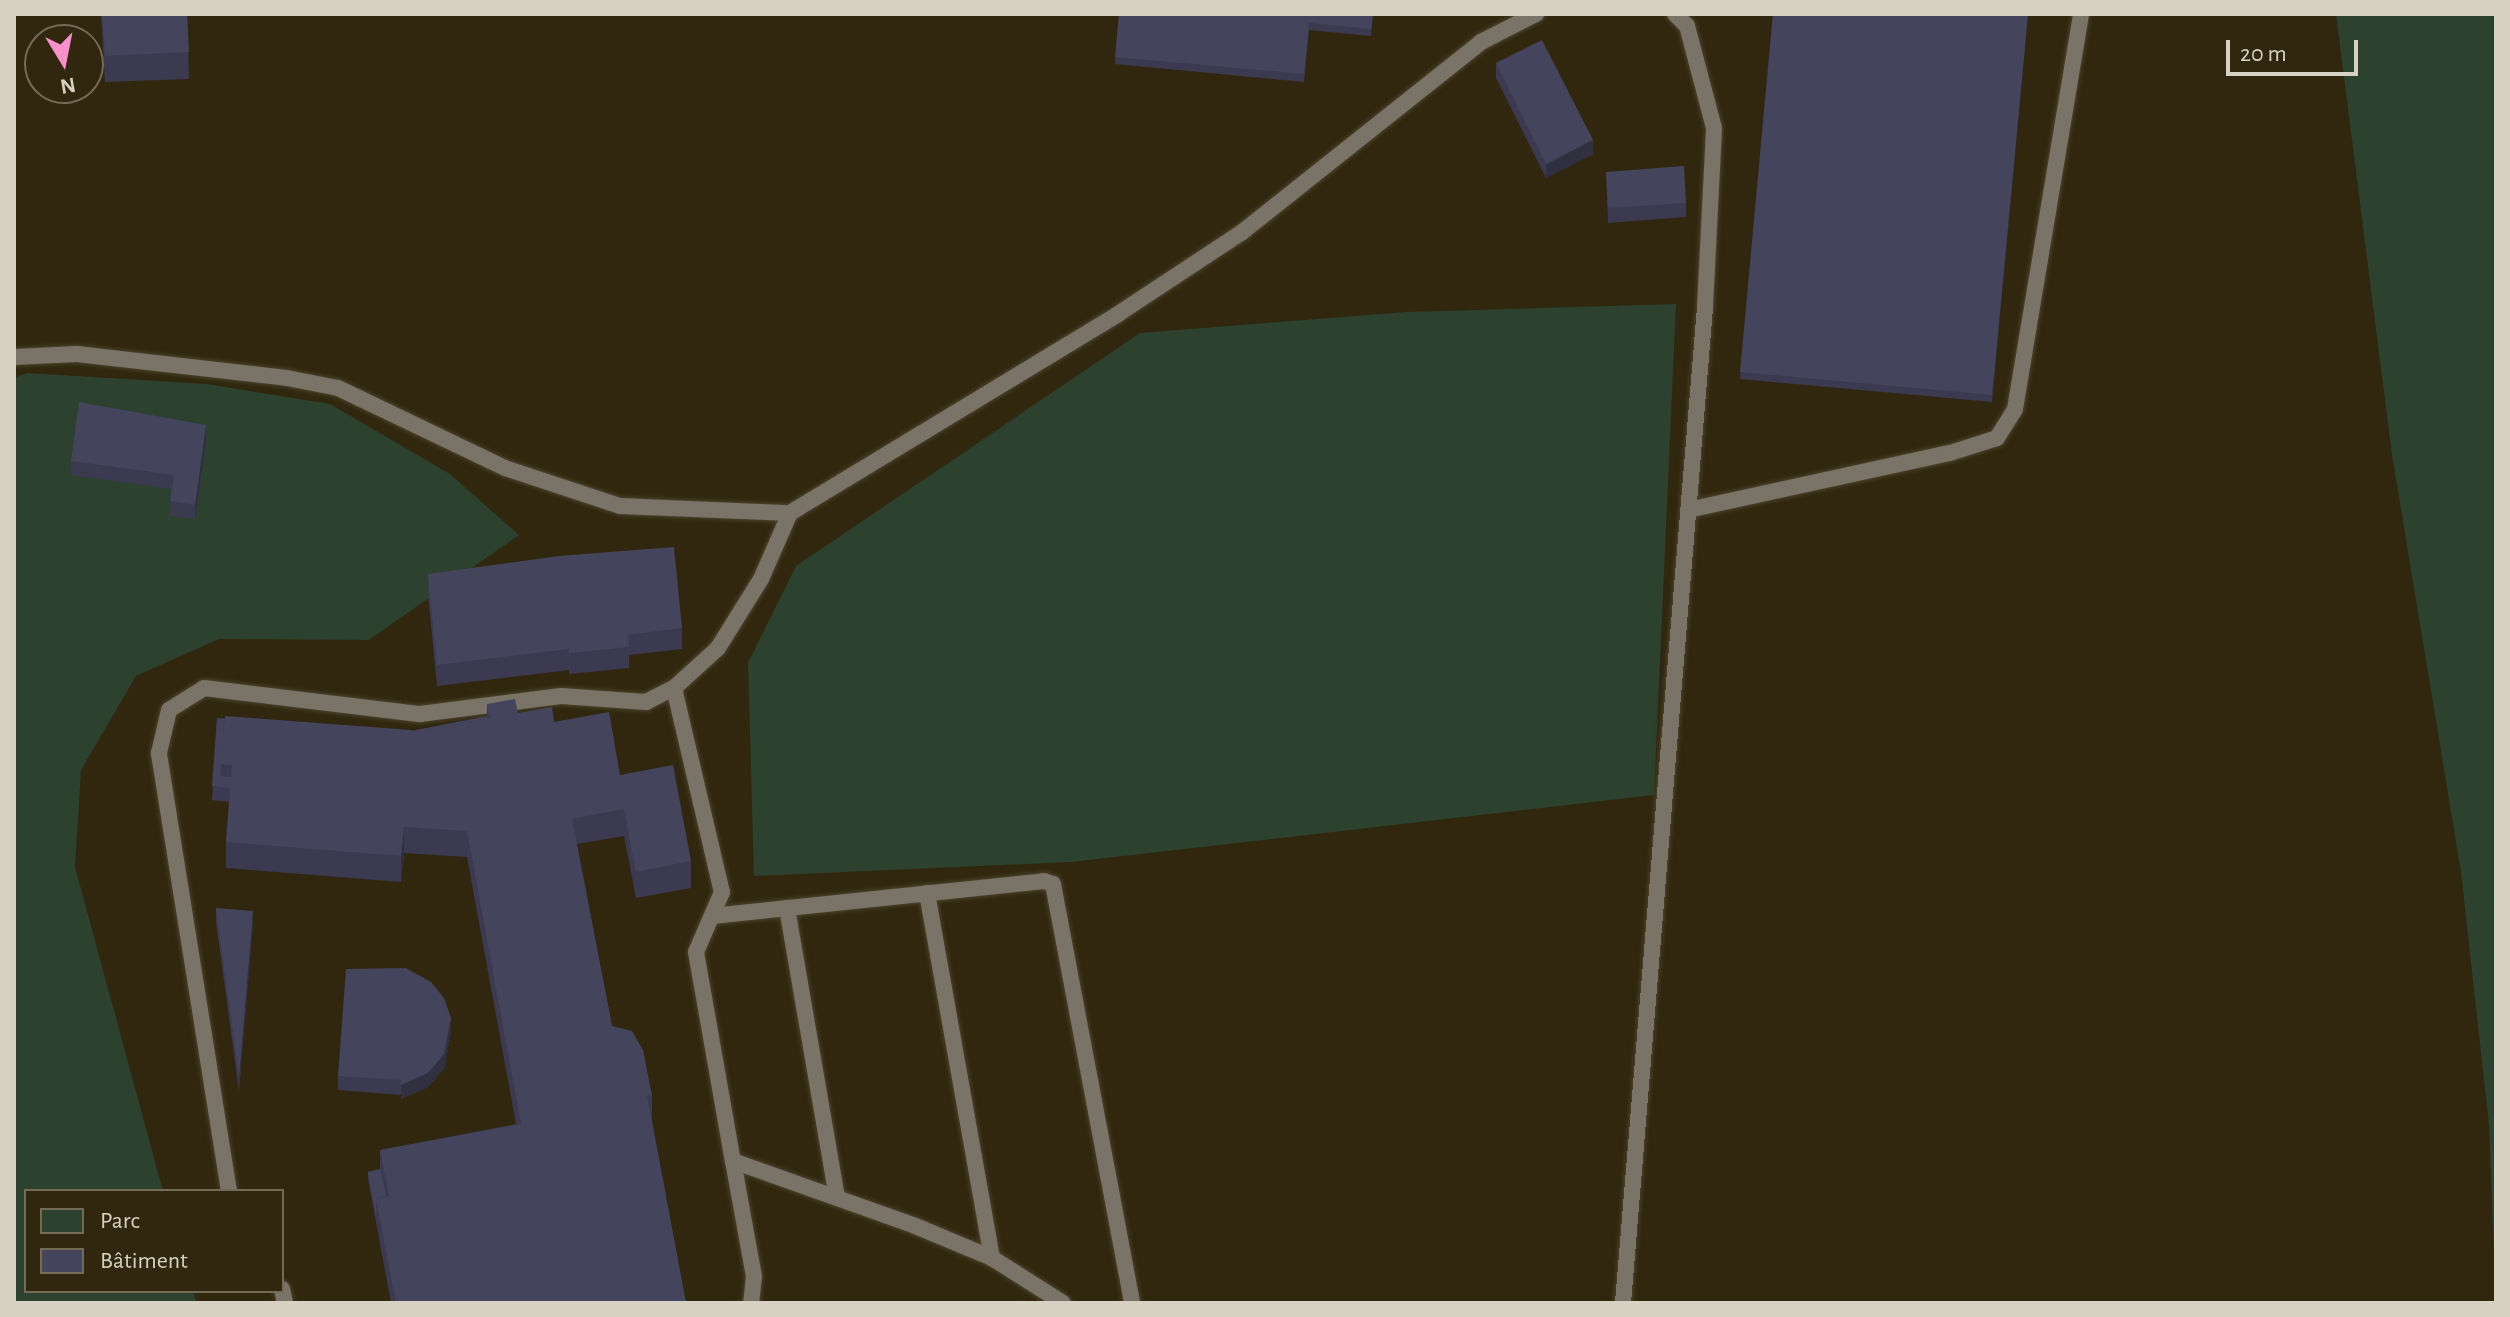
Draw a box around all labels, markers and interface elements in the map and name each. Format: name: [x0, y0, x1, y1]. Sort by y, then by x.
north arrow: [24, 24, 104, 104]
scale bar: [2230, 24, 2362, 74]
text: 20 m: [2240, 42, 2287, 66]
text: N: [58, 74, 77, 98]
legend: [24, 1189, 284, 1293]
text: Parc: [100, 1209, 140, 1233]
text: Bâtiment: [100, 1249, 188, 1273]

